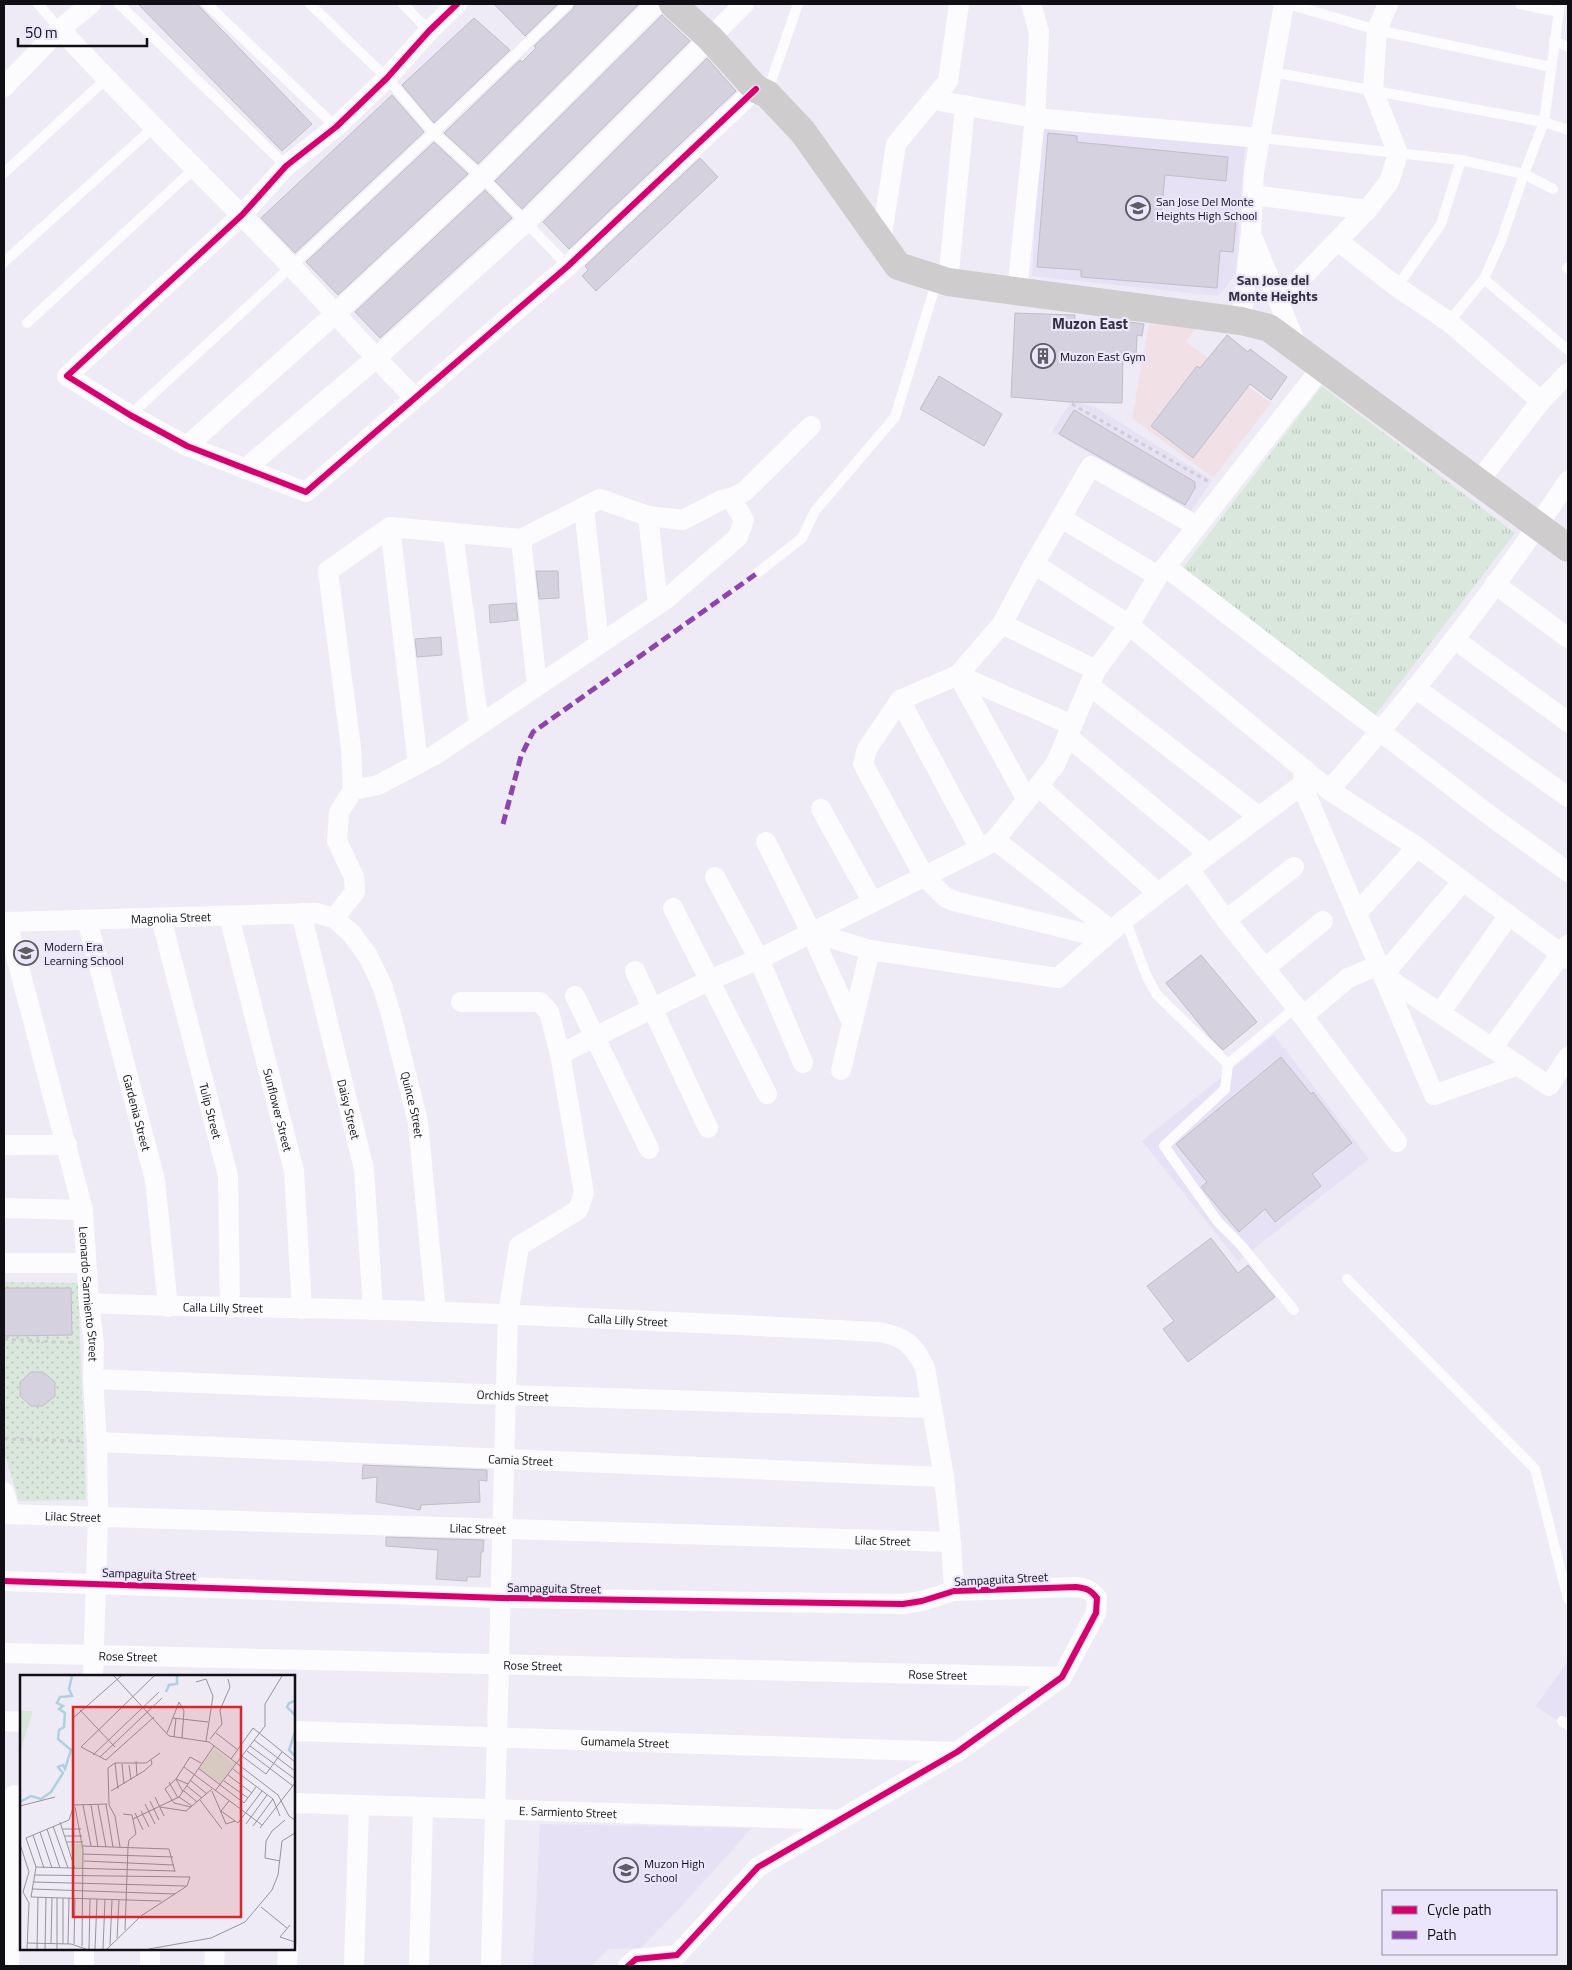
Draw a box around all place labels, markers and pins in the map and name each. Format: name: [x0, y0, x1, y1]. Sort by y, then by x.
place label: San Jose Del Monte Heights High School: [1156, 192, 1257, 225]
school or university icon: San Jose Del Monte Heights High School: [1125, 195, 1151, 221]
building icon: Muzon East Gym: [1030, 343, 1056, 369]
place label: Muzon East Gym: [1060, 347, 1146, 366]
place label: Modern Era Learning School: [44, 937, 124, 970]
school or university icon: Modern Era Learning School: [13, 940, 39, 966]
place label: Muzon High School: [644, 1854, 705, 1887]
school or university icon: Muzon High School: [613, 1857, 639, 1883]

